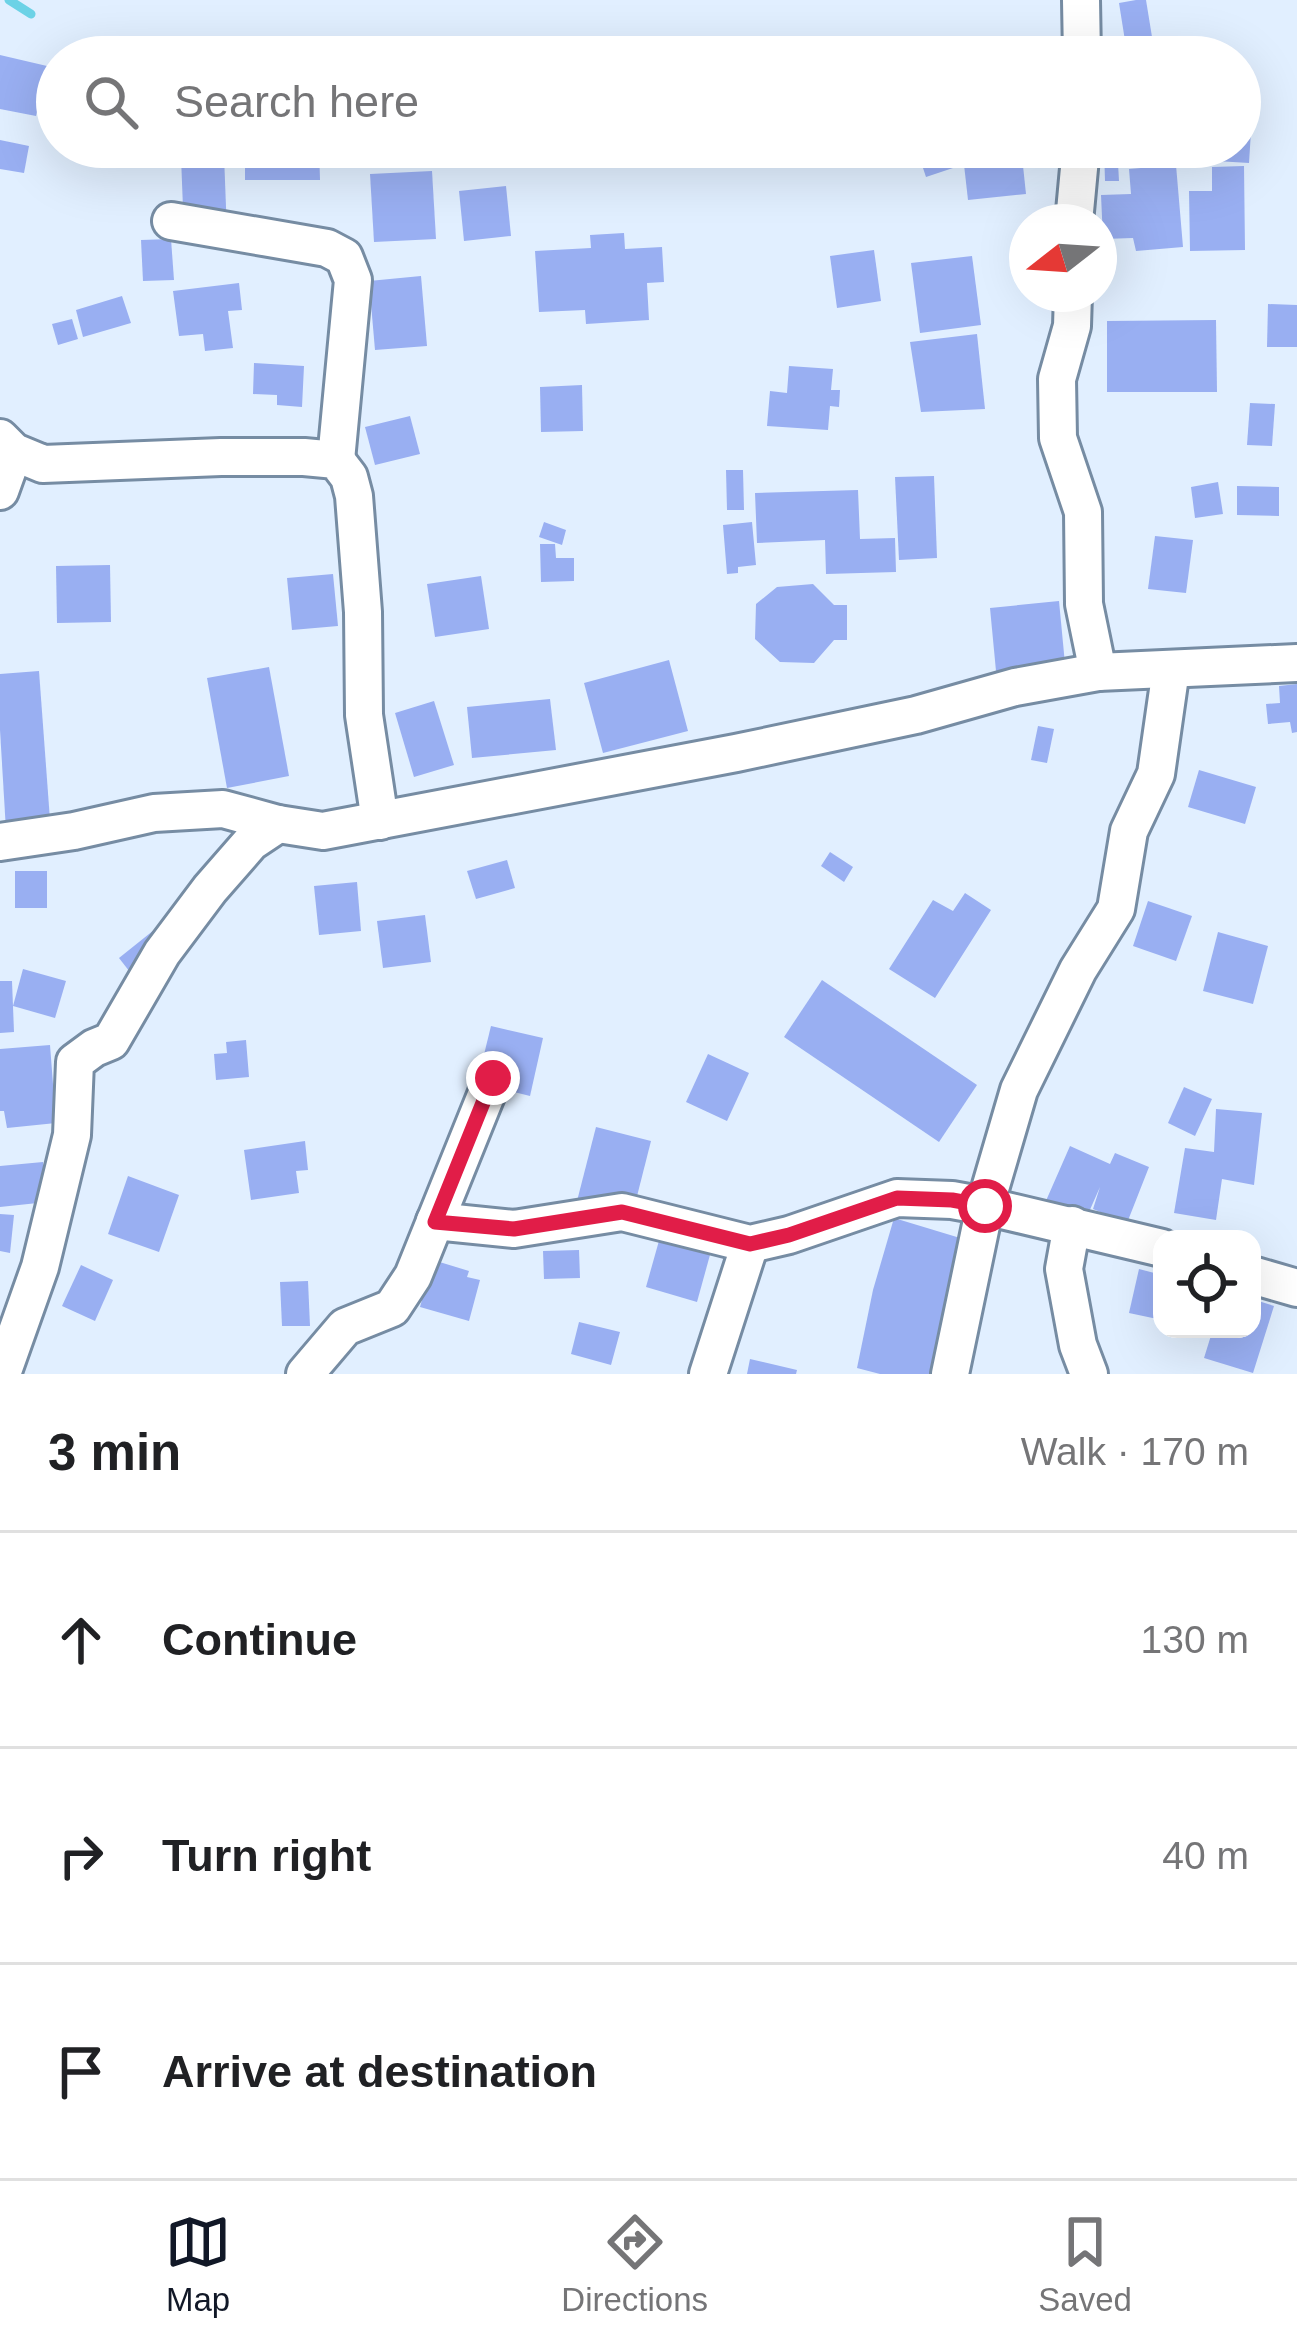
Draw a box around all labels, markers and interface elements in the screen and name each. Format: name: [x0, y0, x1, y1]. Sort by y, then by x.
search box: [36, 36, 1261, 168]
icon: search: [78, 69, 144, 135]
text: Search here: [174, 76, 419, 127]
north arrow: [1009, 204, 1117, 312]
route end: [466, 1051, 520, 1105]
route start: [958, 1179, 1012, 1233]
map controls: [1153, 1230, 1261, 1338]
button: locate: [1153, 1230, 1261, 1338]
text: 3 min: [48, 1424, 181, 1481]
text: Walk · 170 m: [1021, 1430, 1249, 1473]
icon: ahead: [48, 1607, 114, 1673]
text: Continue: [162, 1614, 357, 1665]
text: 130 m: [1141, 1618, 1249, 1661]
icon: right: [48, 1823, 114, 1889]
text: Turn right: [162, 1830, 371, 1881]
text: 40 m: [1162, 1834, 1249, 1877]
icon: arrive: [48, 2039, 114, 2105]
text: Arrive at destination: [162, 2046, 597, 2097]
tab: Map: [165, 2209, 231, 2319]
tab: Directions: [561, 2209, 708, 2319]
tab: Saved: [1038, 2209, 1132, 2319]

